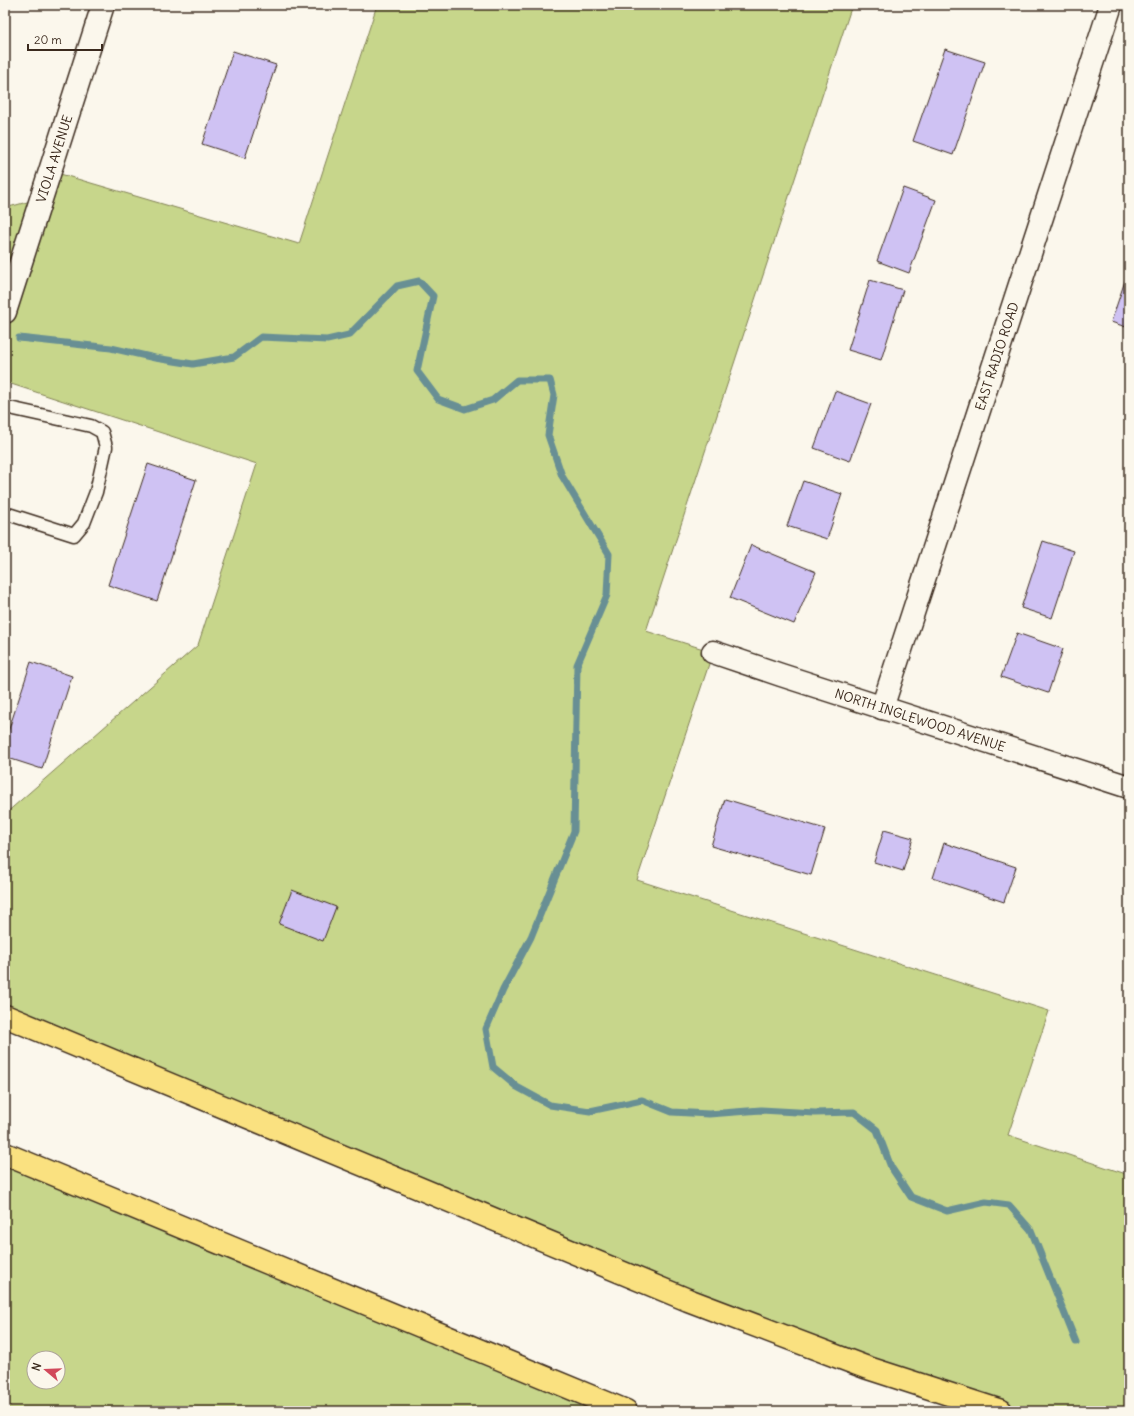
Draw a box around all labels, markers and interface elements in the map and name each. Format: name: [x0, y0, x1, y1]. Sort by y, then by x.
scale bar: [28, 26, 102, 52]
text: 20 m: [34, 32, 62, 47]
street label: VIOLA AVENUE: [32, 112, 77, 205]
street label: EAST RADIO ROAD: [971, 300, 1023, 413]
street label: NORTH INGLEWOOD AVENUE: [832, 685, 1008, 756]
north arrow: [26, 1350, 66, 1390]
text: N: [29, 1361, 44, 1373]

